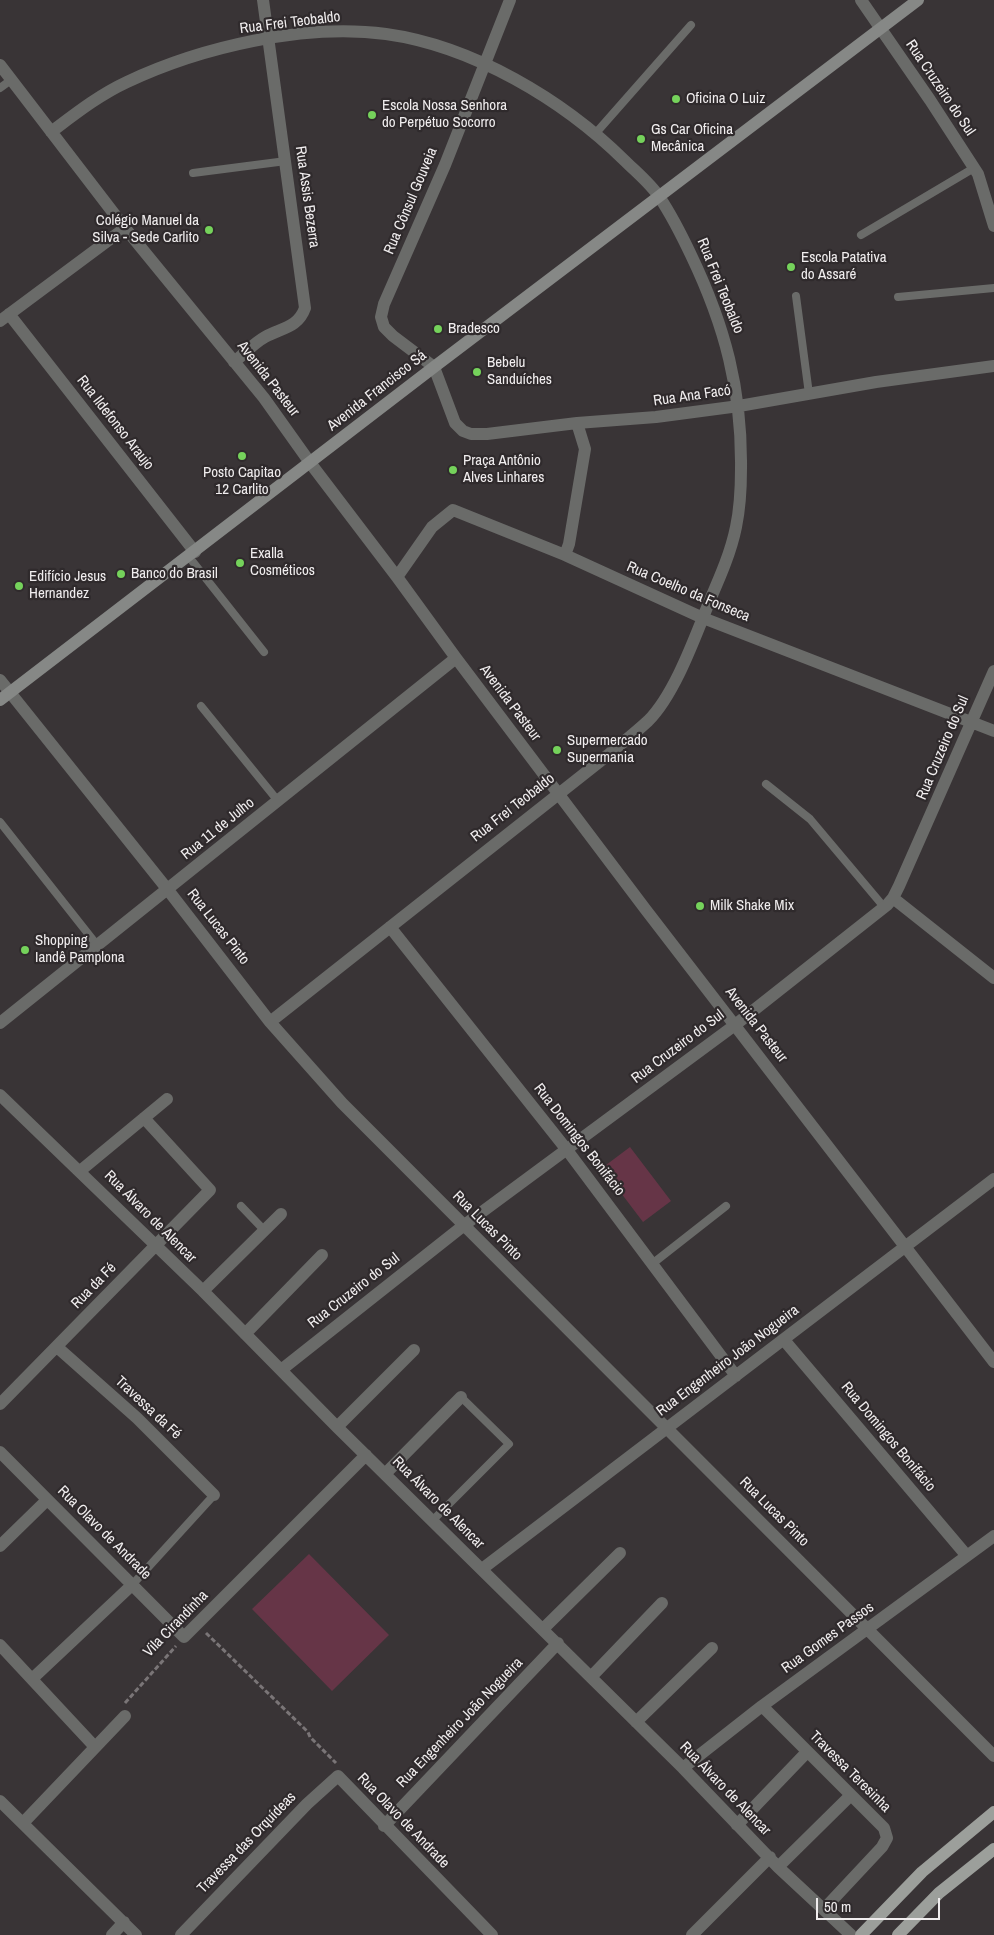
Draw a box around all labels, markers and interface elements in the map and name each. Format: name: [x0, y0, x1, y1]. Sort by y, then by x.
street label: Rua Frei Teobaldo: [239, 8, 341, 38]
street label: Rua Cruzeiro do Sul: [901, 37, 979, 139]
place label: Oficina O Luiz: [686, 90, 765, 108]
marker: Oficina O Luiz: [670, 93, 682, 105]
place label: Escola Nossa Senhora do Perpétuo Socorro: [382, 97, 507, 132]
marker: Escola Nossa Senhora do Perpétuo Socorro: [366, 109, 378, 121]
place label: Gs Car Oficina Mecânica: [651, 121, 733, 156]
marker: Gs Car Oficina Mecânica: [635, 133, 647, 145]
street label: Rua Assis Bezerra: [291, 145, 323, 249]
street label: Rua Cônsul Gouveia: [380, 145, 442, 257]
place label: Colégio Manuel da Silva - Sede Carlito: [92, 212, 199, 247]
marker: Colégio Manuel da Silva - Sede Carlito: [203, 224, 215, 236]
street label: Rua Frei Teobaldo: [693, 236, 747, 336]
place label: Escola Patativa do Assaré: [801, 249, 886, 284]
marker: Escola Patativa do Assaré: [785, 261, 797, 273]
place label: Bradesco: [448, 320, 500, 338]
marker: Bradesco: [432, 323, 444, 335]
street label: Avenida Pasteur: [233, 338, 303, 420]
street label: Avenida Francisco Sá: [324, 347, 430, 435]
place label: Bebelu Sanduíches: [487, 354, 552, 389]
marker: Bebelu Sanduíches: [471, 366, 483, 378]
street label: Rua Ildefonso Araujo: [73, 372, 157, 474]
street label: Rua Ana Facó: [652, 382, 732, 410]
marker: Posto Capitao 12 Carlito: [236, 450, 248, 462]
place label: Praça Antônio Alves Linhares: [463, 452, 544, 487]
place label: Posto Capitao 12 Carlito: [203, 464, 281, 499]
marker: Praça Antônio Alves Linhares: [447, 464, 459, 476]
place label: Exalla Cosméticos: [250, 545, 315, 580]
marker: Exalla Cosméticos: [234, 557, 246, 569]
street label: Rua Coelho da Fonseca: [624, 558, 752, 626]
place label: Banco do Brasil: [131, 565, 218, 583]
place label: Edifício Jesus Hernandez: [29, 568, 106, 603]
marker: Banco do Brasil: [115, 568, 127, 580]
marker: Edifício Jesus Hernandez: [13, 580, 25, 592]
street label: Avenida Pasteur: [476, 661, 544, 745]
street label: Rua Cruzeiro do Sul: [913, 693, 973, 803]
place label: Supermercado Supermania: [567, 732, 648, 767]
marker: Supermercado Supermania: [551, 744, 563, 756]
street label: Rua Frei Teobaldo: [468, 770, 558, 846]
street label: Rua 11 de Julho: [178, 794, 258, 864]
street label: Rua Lucas Pinto: [183, 886, 253, 968]
place label: Milk Shake Mix: [710, 897, 794, 915]
marker: Milk Shake Mix: [694, 900, 706, 912]
place label: Shopping Iandê Pamplona: [35, 932, 125, 967]
marker: Shopping Iandê Pamplona: [19, 944, 31, 956]
street label: Avenida Pasteur: [721, 984, 791, 1066]
street label: Rua Cruzeiro do Sul: [628, 1006, 728, 1088]
street label: Rua Domingos Bonifácio: [530, 1080, 628, 1200]
street label: Rua Álvaro de Alencar: [100, 1167, 200, 1267]
street label: Rua Lucas Pinto: [448, 1187, 526, 1265]
street label: Rua Cruzeiro do Sul: [305, 1250, 403, 1332]
street label: Rua da Fé: [68, 1259, 120, 1313]
street label: Rua Engenheiro João Nogueira: [653, 1302, 803, 1420]
street label: Travessa da Fé: [111, 1373, 185, 1443]
street label: Rua Domingos Bonifácio: [837, 1379, 939, 1495]
street label: Rua Álvaro de Alencar: [388, 1453, 488, 1553]
street label: Rua Lucas Pinto: [735, 1473, 813, 1551]
street label: Rua Olavo de Andrade: [53, 1482, 155, 1584]
street label: Vila Cirandinha: [140, 1587, 212, 1661]
street label: Rua Gomes Passos: [778, 1599, 878, 1677]
street label: Rua Engenheiro João Nogueira: [393, 1654, 527, 1792]
street label: Travessa Teresinha: [806, 1728, 894, 1816]
street label: Rua Álvaro de Alencar: [676, 1738, 774, 1840]
street label: Rua Olavo de Andrade: [353, 1770, 453, 1872]
street label: Travessa das Orquídeas: [194, 1788, 300, 1898]
scale bar: [819, 1888, 943, 1920]
text: 50 m: [824, 1896, 851, 1917]

